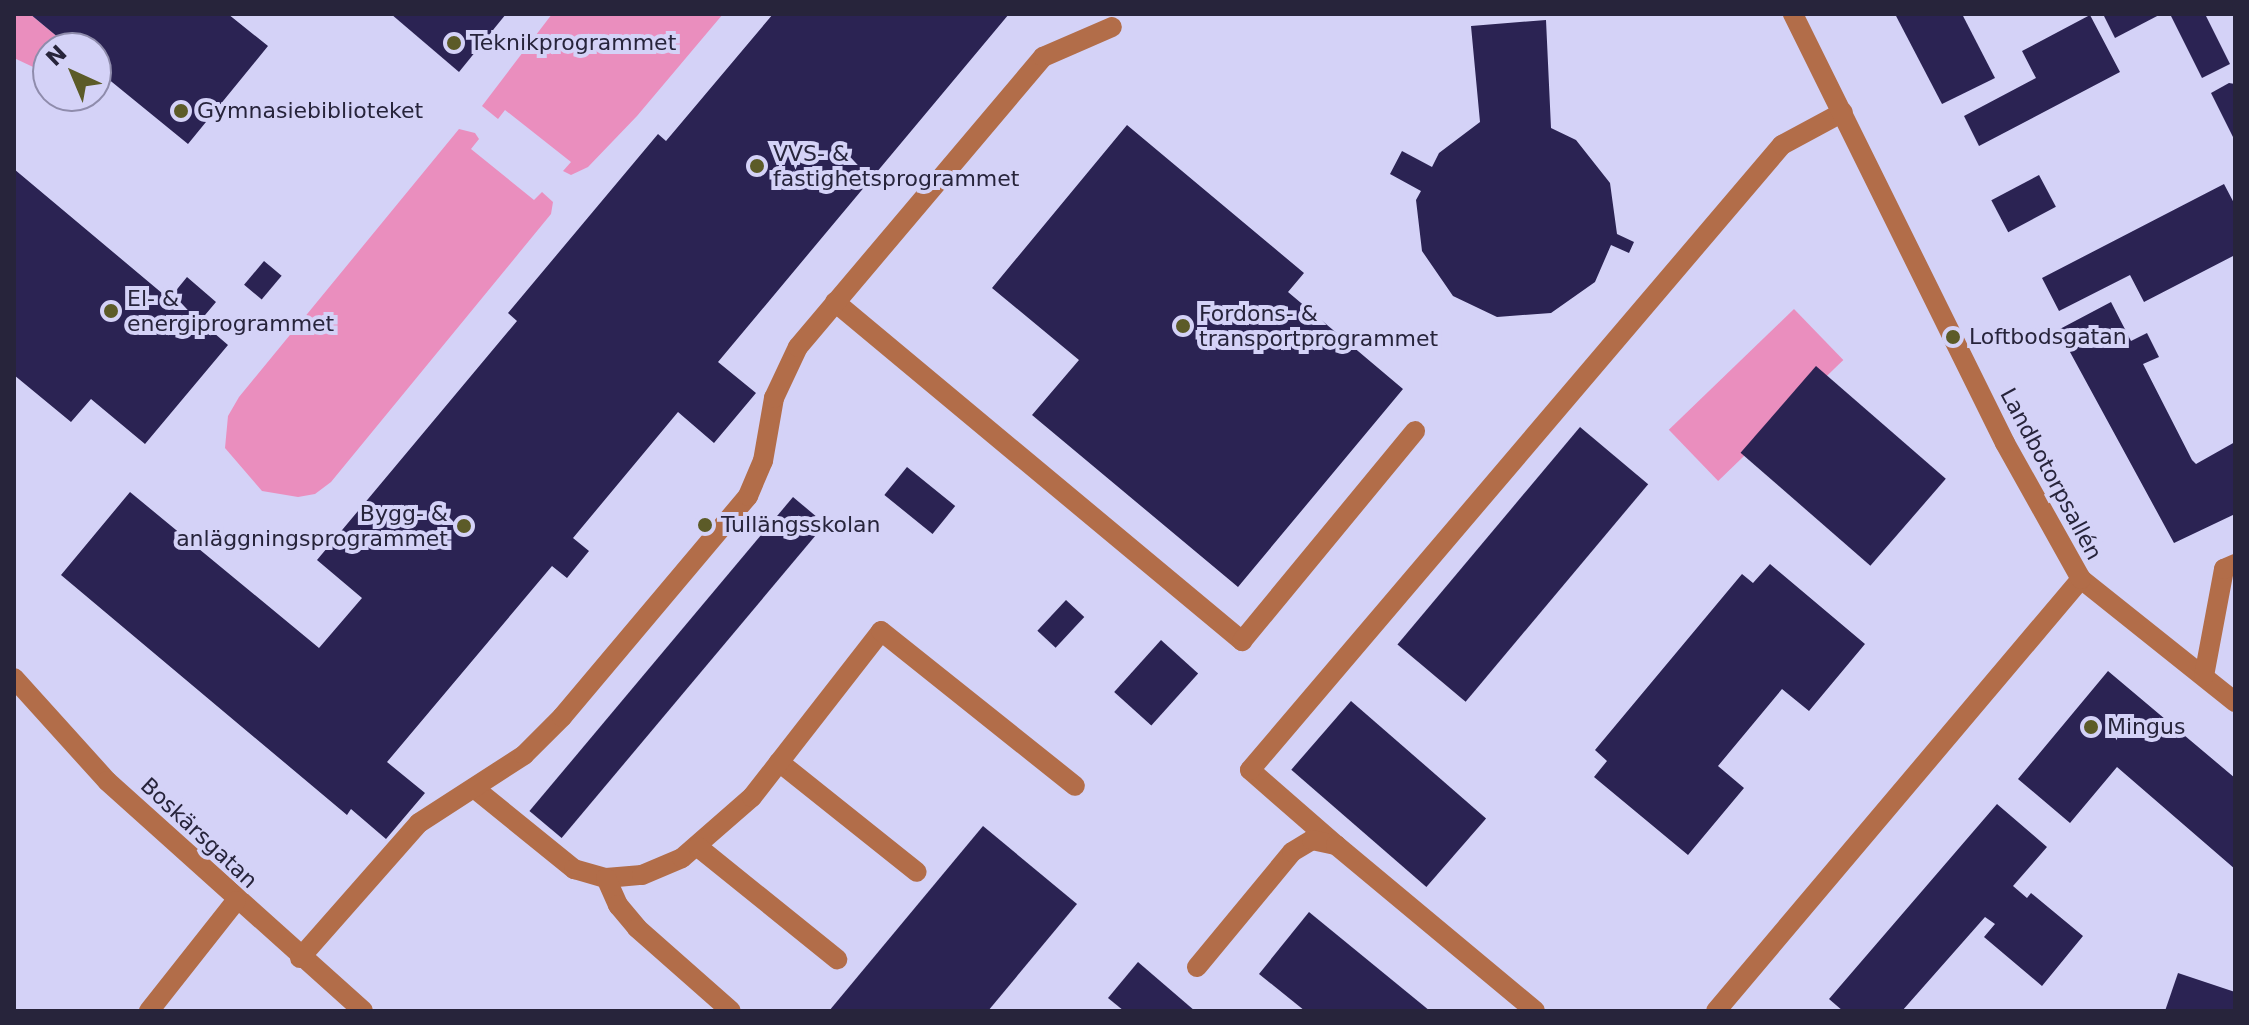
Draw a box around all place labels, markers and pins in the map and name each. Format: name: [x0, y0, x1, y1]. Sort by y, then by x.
place label: Teknikprogrammet: [470, 30, 676, 56]
marker: Teknikprogrammet: [445, 34, 463, 52]
place label: Gymnasiebiblioteket: [197, 98, 423, 124]
marker: Gymnasiebiblioteket: [172, 102, 190, 120]
place label: VVS- & fastighetsprogrammet: [773, 140, 1019, 192]
marker: VVS- & fastighetsprogrammet: [748, 157, 766, 175]
place label: El- & energiprogrammet: [127, 285, 334, 336]
place label: Fordons- & transportprogrammet: [1199, 300, 1438, 352]
marker: El- & energiprogrammet: [102, 302, 120, 320]
marker: Fordons- & transportprogrammet: [1174, 317, 1192, 335]
place label: Loftbodsgatan: [1969, 324, 2127, 350]
marker: Loftbodsgatan: [1944, 328, 1962, 346]
place label: Bygg- & anläggningsprogrammet: [176, 500, 448, 552]
place label: Tullängsskolan: [721, 512, 881, 538]
marker: Tullängsskolan: [696, 516, 714, 534]
marker: Bygg- & anläggningsprogrammet: [455, 517, 473, 535]
place label: Mingus: [2107, 714, 2185, 740]
marker: Mingus: [2082, 718, 2100, 736]

